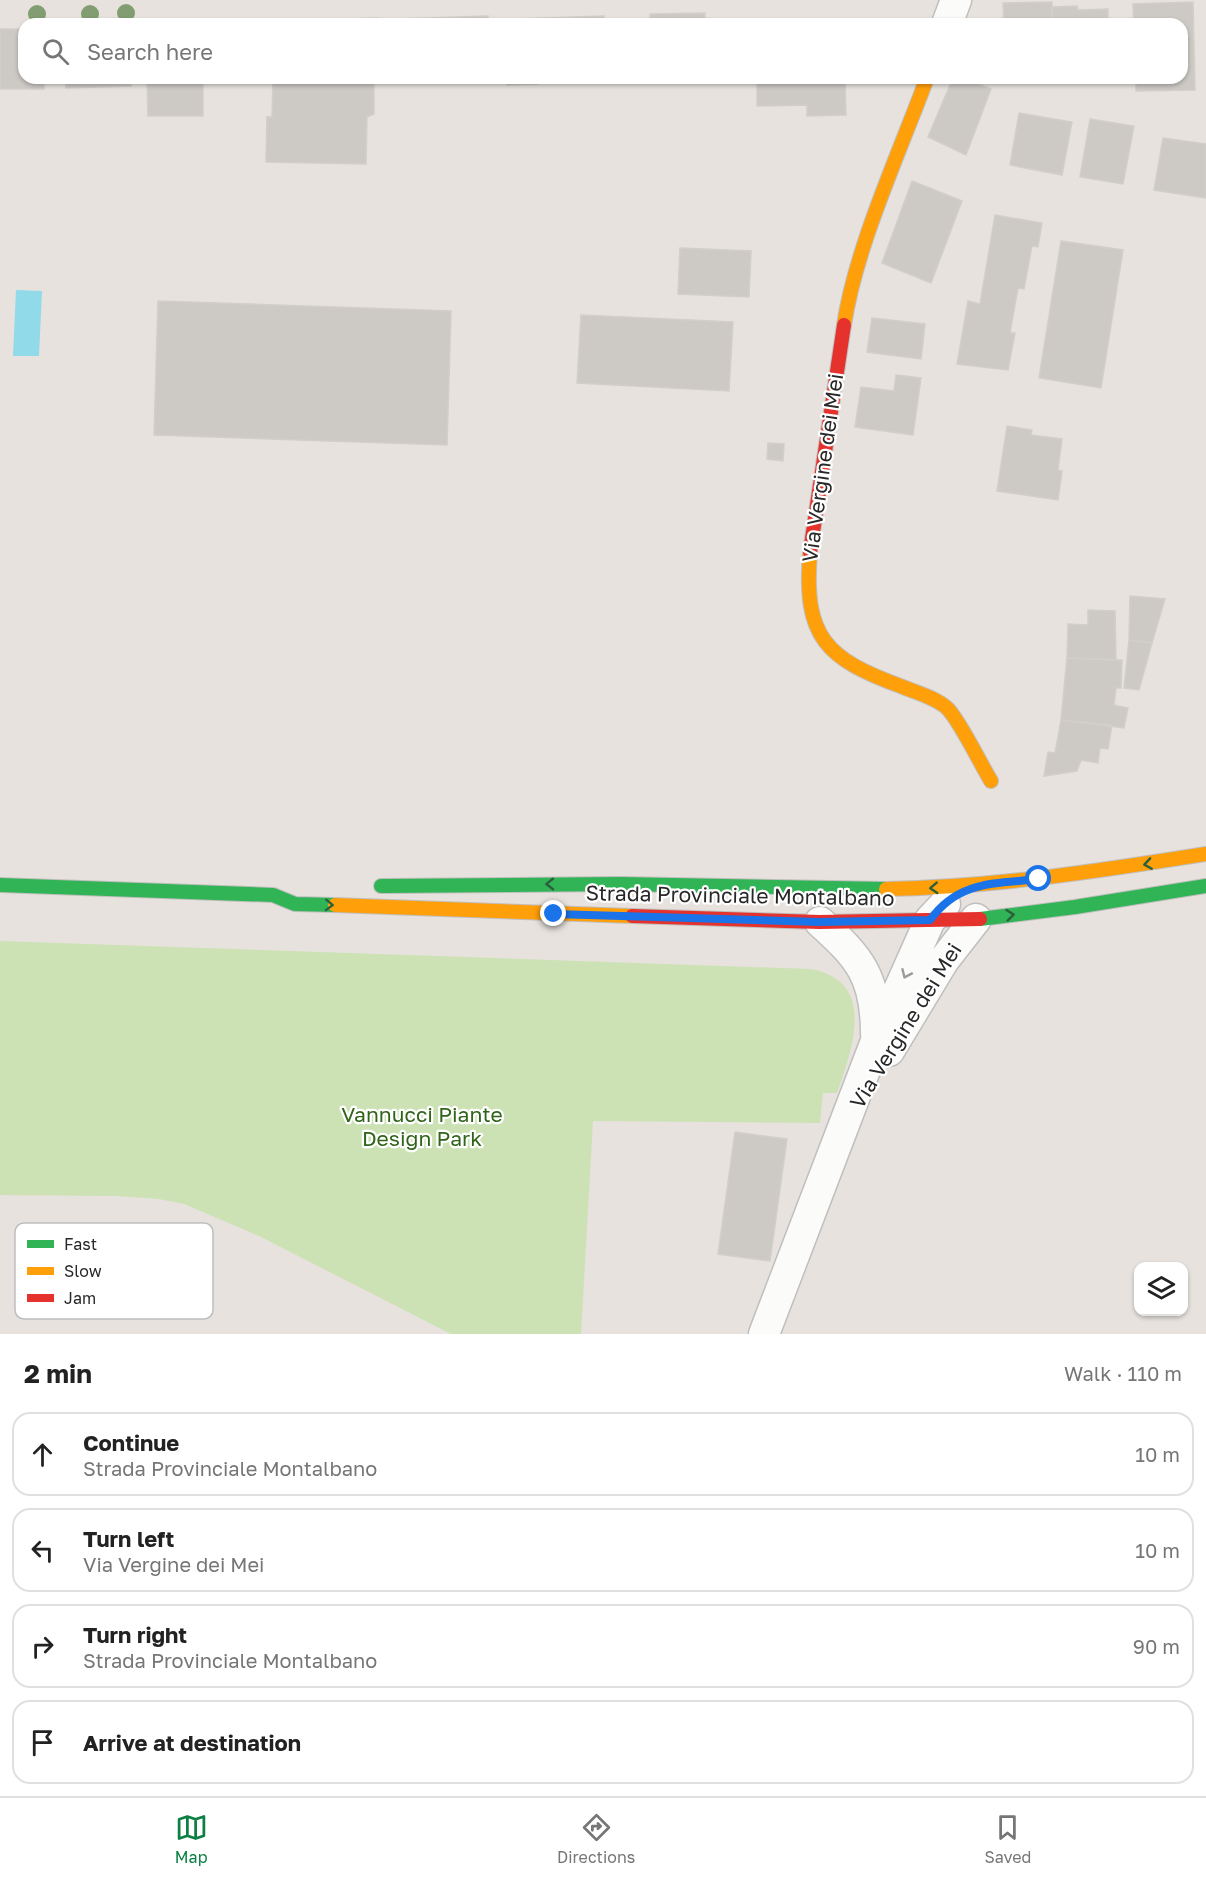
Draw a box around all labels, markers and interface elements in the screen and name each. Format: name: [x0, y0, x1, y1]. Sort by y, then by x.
search box: [18, 18, 1188, 84]
icon: search: [39, 35, 72, 68]
text: Search here: [87, 38, 213, 65]
street label: Via Vergine dei Mei: [796, 372, 848, 564]
one-way arrow: [1144, 857, 1154, 870]
route start: [1025, 865, 1051, 891]
one-way arrow: [545, 878, 554, 890]
street label: Strada Provinciale Montalbano: [585, 879, 895, 911]
one-way arrow: [929, 882, 938, 894]
one-way arrow: [325, 899, 334, 912]
route end: [540, 900, 566, 926]
one-way arrow: [1005, 909, 1014, 922]
street label: Via Vergine dei Mei: [844, 938, 967, 1113]
one-way arrow: [902, 967, 914, 978]
park label: Vannucci Piante Design Park: [341, 1101, 503, 1151]
legend: [15, 1223, 213, 1319]
text: Fast: [64, 1234, 97, 1254]
text: Slow: [64, 1261, 102, 1281]
map controls: [1134, 1262, 1188, 1316]
button: layers: [1134, 1262, 1188, 1316]
text: Jam: [64, 1288, 96, 1308]
text: 2 min: [24, 1358, 92, 1389]
text: Walk · 110 m: [1064, 1361, 1182, 1385]
text: Continue: [83, 1429, 179, 1456]
icon: ahead: [26, 1438, 59, 1471]
text: 10 m: [1135, 1442, 1180, 1466]
text: Strada Provinciale Montalbano: [83, 1456, 377, 1480]
text: Turn left: [83, 1525, 174, 1552]
icon: left: [26, 1534, 59, 1567]
text: 10 m: [1135, 1538, 1180, 1562]
text: Via Vergine dei Mei: [83, 1552, 264, 1576]
text: Turn right: [83, 1621, 187, 1648]
icon: right: [26, 1630, 59, 1663]
text: 90 m: [1133, 1634, 1180, 1658]
text: Strada Provinciale Montalbano: [83, 1648, 377, 1672]
icon: arrive: [26, 1726, 59, 1759]
text: Arrive at destination: [83, 1729, 301, 1756]
tab: Map: [175, 1811, 208, 1867]
tab: Directions: [557, 1811, 635, 1867]
tab: Saved: [985, 1811, 1031, 1867]

